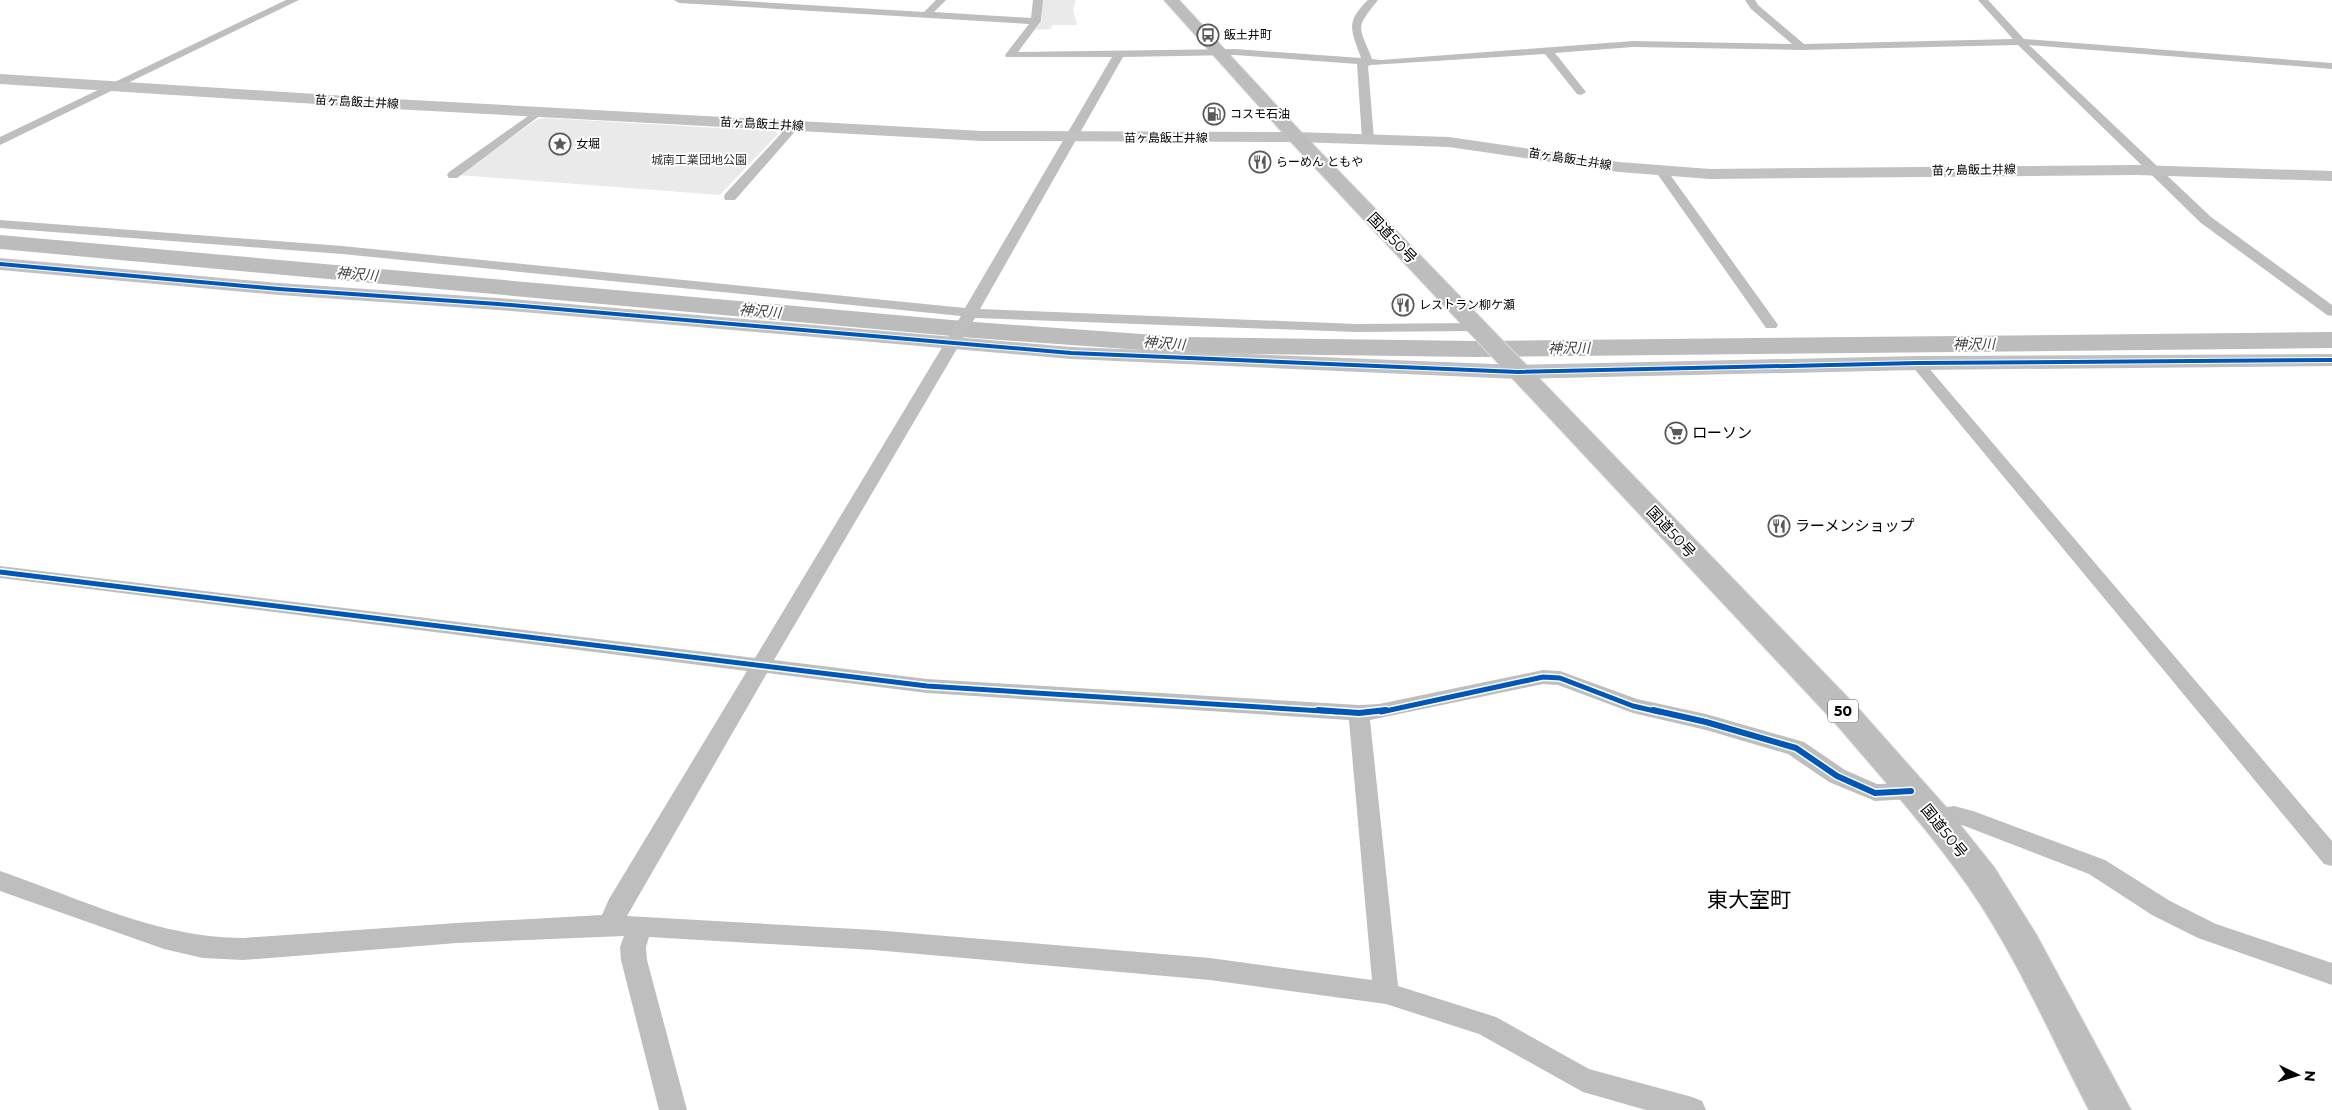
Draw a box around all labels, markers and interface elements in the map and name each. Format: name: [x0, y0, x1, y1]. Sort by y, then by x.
bus stop icon: 飯土井町: [1196, 23, 1220, 47]
place label: 飯土井町: [1224, 27, 1272, 42]
street label: 苗ヶ島飯土井線: [315, 92, 399, 111]
fuel station icon: コスモ石油: [1202, 102, 1226, 126]
place label: コスモ石油: [1230, 106, 1290, 121]
street label: 苗ヶ島飯土井線: [720, 114, 804, 133]
street label: 苗ヶ島飯土井線: [1124, 130, 1208, 145]
place icon: 女堀: [548, 132, 572, 156]
place label: 女堀: [576, 136, 600, 151]
street label: 苗ヶ島飯土井線: [1527, 145, 1613, 172]
restaurant icon: らーめん ともや: [1248, 150, 1272, 174]
park label: 城南工業団地公園: [651, 152, 747, 167]
place label: らーめん ともや: [1276, 154, 1363, 169]
street label: 苗ヶ島飯土井線: [1932, 161, 2016, 178]
street label: 国道50号: [1363, 208, 1421, 267]
water label: 神沢川: [335, 263, 381, 285]
restaurant icon: レストラン柳ケ瀬: [1391, 293, 1415, 317]
place label: レストラン柳ケ瀬: [1419, 297, 1515, 312]
water label: 神沢川: [738, 300, 784, 322]
water label: 神沢川: [1142, 333, 1188, 354]
water label: 神沢川: [1953, 335, 1997, 353]
water label: 神沢川: [1548, 339, 1592, 357]
supermarket icon: ローソン: [1664, 421, 1688, 445]
place label: ローソン: [1692, 423, 1752, 442]
street label: 国道50号: [1643, 502, 1700, 561]
restaurant icon: ラーメンショップ: [1767, 514, 1791, 538]
place label: ラーメンショップ: [1795, 516, 1914, 535]
road number: 50: [1828, 699, 1858, 722]
street label: 国道50号: [1917, 800, 1972, 861]
district label: 東大室町: [1707, 887, 1791, 912]
north arrow: [2272, 1050, 2322, 1100]
text: N: [2300, 1070, 2319, 1083]

